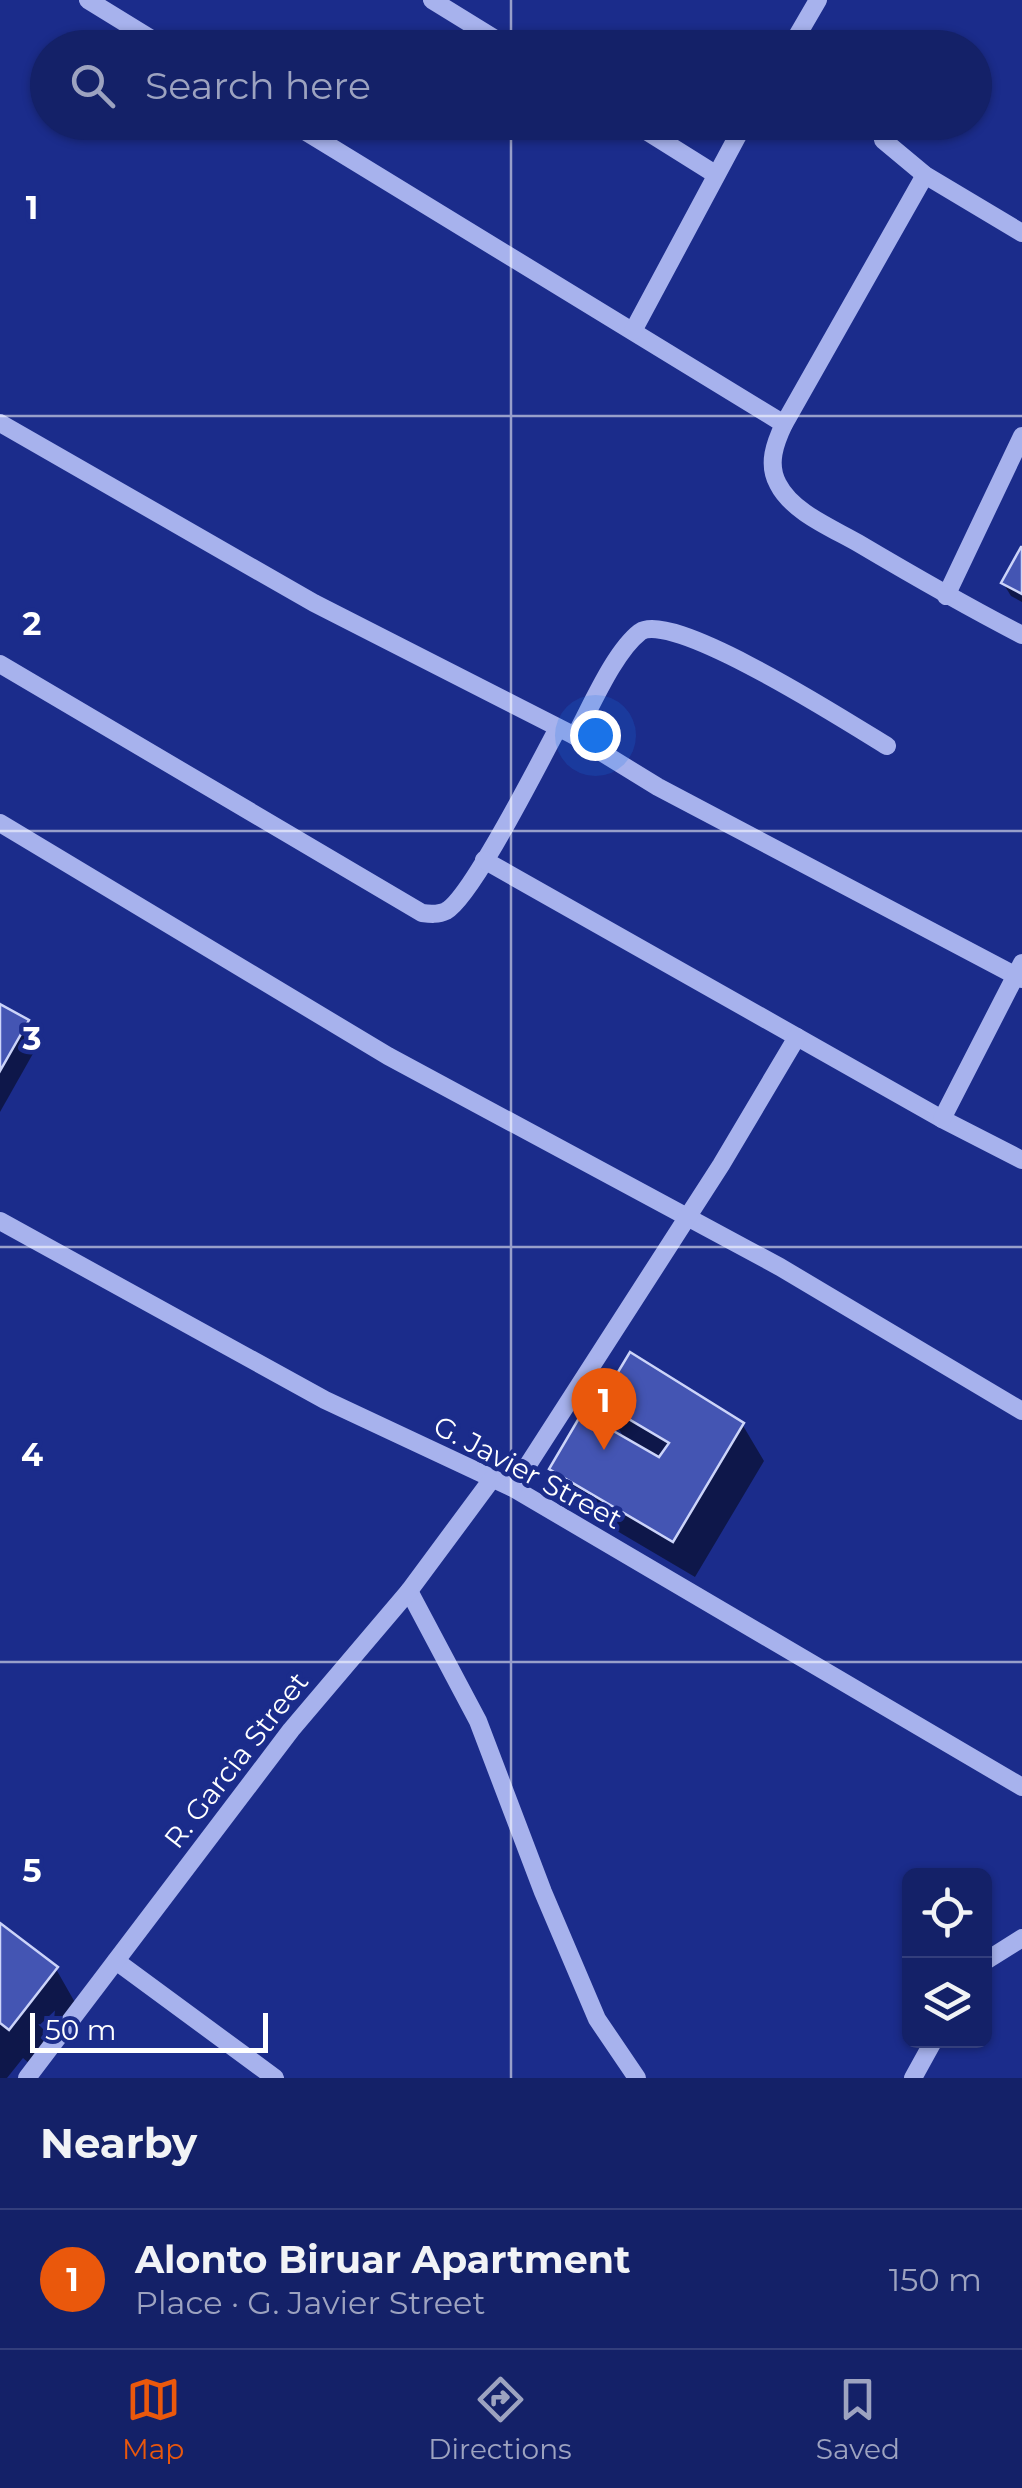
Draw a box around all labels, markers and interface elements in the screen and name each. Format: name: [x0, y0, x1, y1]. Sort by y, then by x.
search box: [30, 30, 992, 140]
icon: search: [65, 58, 120, 113]
text: Search here: [145, 62, 371, 109]
text: 1: [26, 188, 38, 227]
text: 2: [23, 604, 41, 643]
your location: [570, 710, 621, 761]
text: 3: [22, 1019, 41, 1058]
pin: 1: [572, 1368, 636, 1450]
street label: G. Javier Street: [428, 1408, 628, 1536]
text: 4: [21, 1435, 43, 1474]
street label: R. Garcia Street: [157, 1665, 315, 1855]
text: 5: [22, 1851, 42, 1890]
map controls: [902, 1868, 992, 2048]
button: locate: [902, 1868, 992, 1958]
button: layers: [902, 1958, 992, 2048]
scale bar: [30, 2008, 268, 2052]
text: 50 m: [45, 2013, 116, 2047]
text: Nearby: [40, 2117, 197, 2169]
text: Alonto Biruar Apartment: [135, 2236, 630, 2283]
text: 1: [66, 2260, 79, 2299]
text: 150 m: [889, 2260, 982, 2299]
text: Place · G. Javier Street: [135, 2283, 485, 2322]
tab: Map: [122, 2372, 184, 2466]
tab: Directions: [428, 2372, 572, 2466]
tab: Saved: [816, 2372, 900, 2466]

